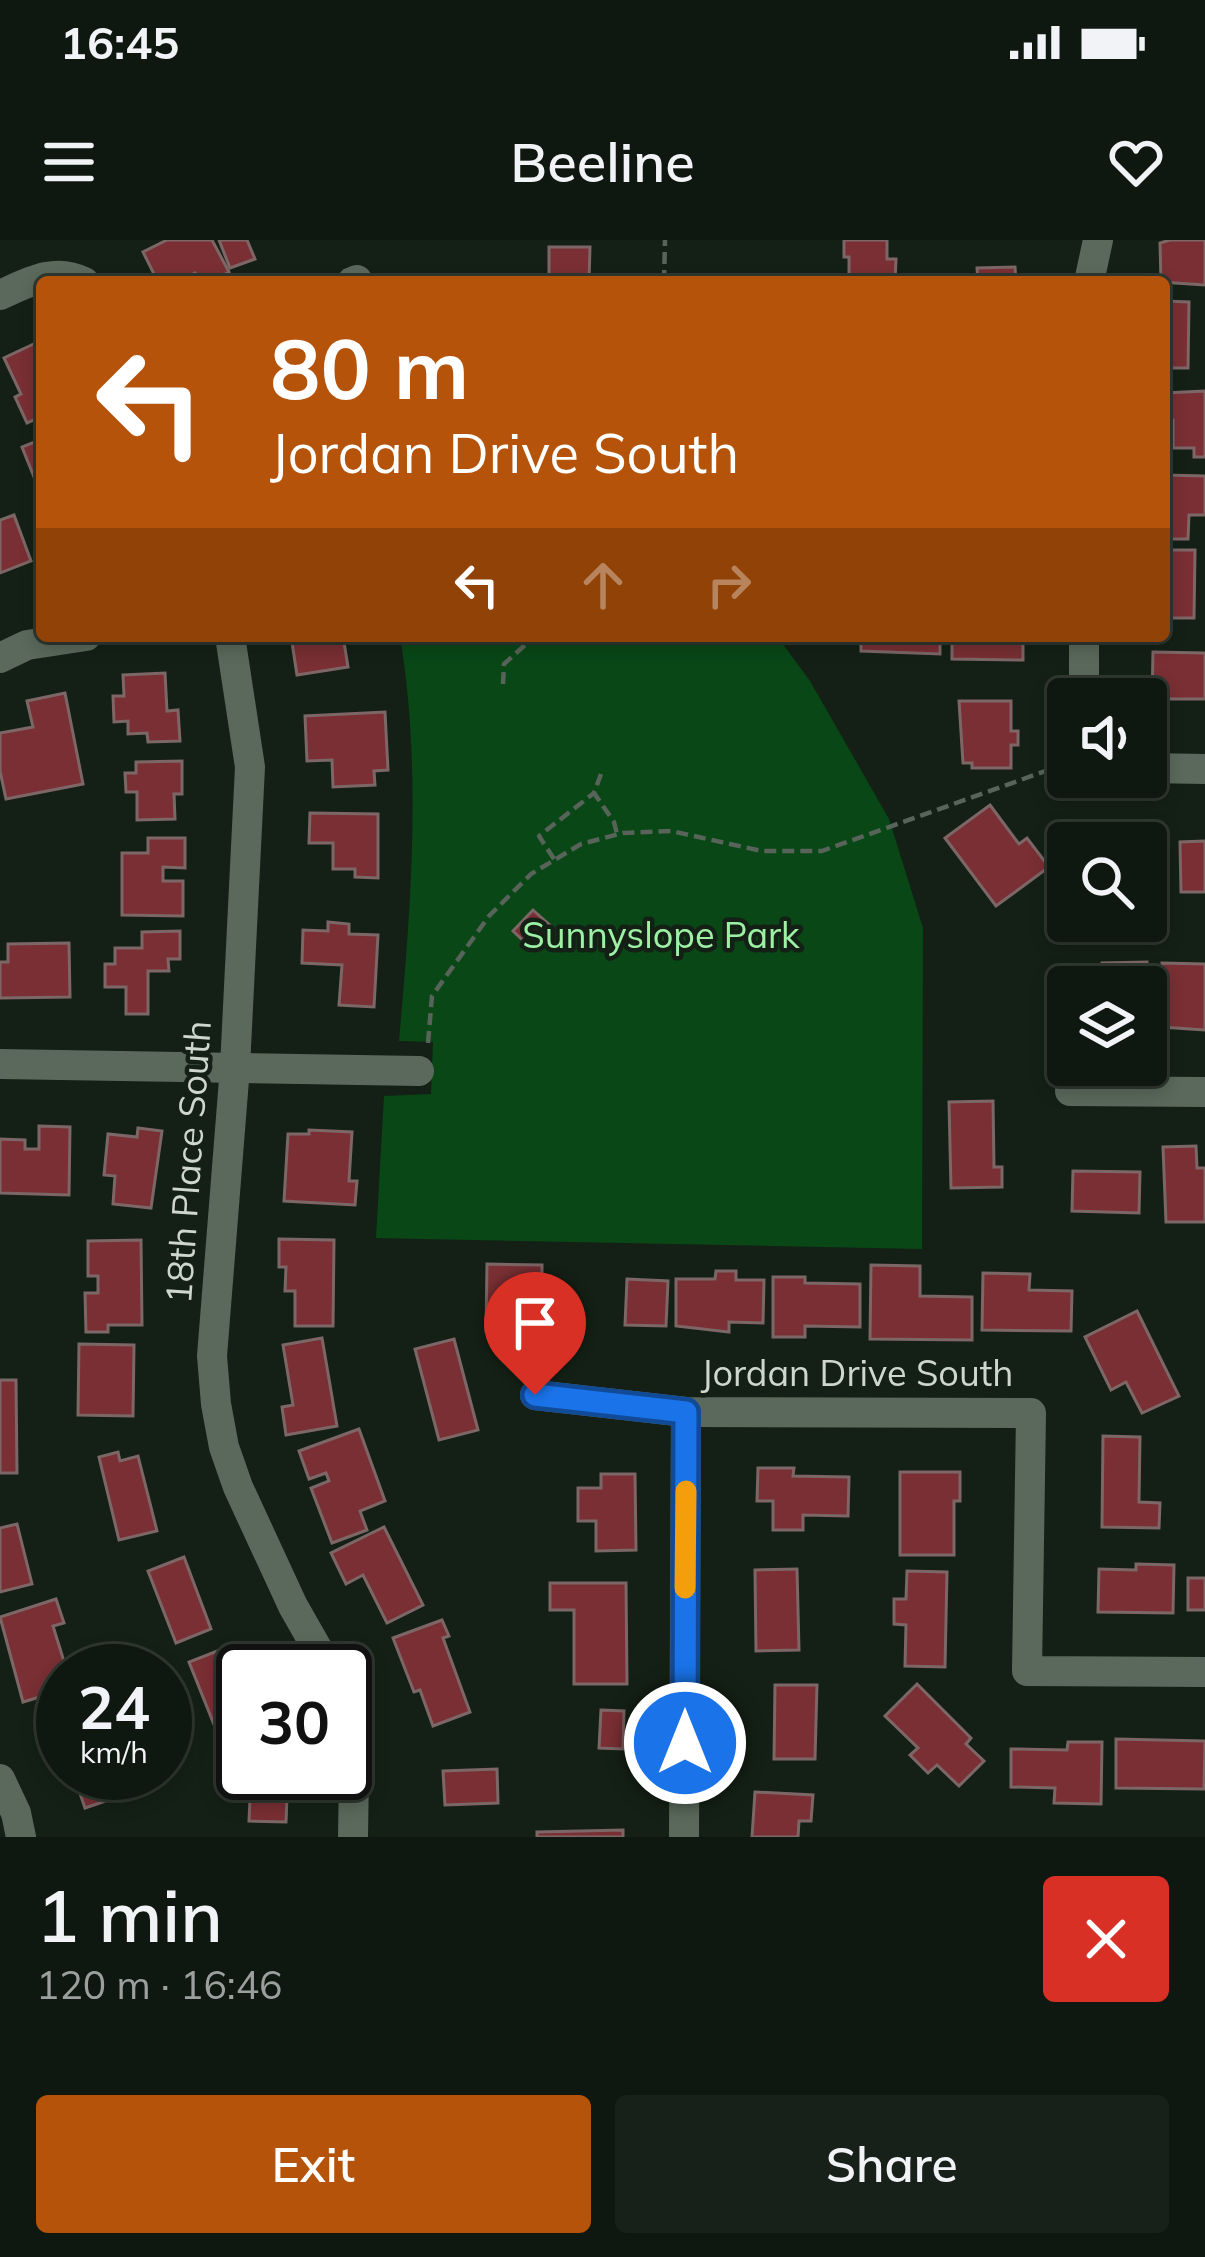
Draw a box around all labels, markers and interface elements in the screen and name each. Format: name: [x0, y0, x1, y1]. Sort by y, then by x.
text: 16:45: [60, 14, 179, 70]
text: Beeline: [510, 128, 695, 196]
icon: menu: [36, 129, 102, 195]
icon: heart: [1103, 129, 1169, 195]
text: 80 m: [270, 315, 469, 420]
icon: left: [72, 324, 228, 480]
text: Jordan Drive South: [270, 419, 739, 487]
icon: left: [444, 552, 510, 618]
icon: ahead: [570, 552, 636, 618]
icon: right: [696, 552, 762, 618]
map controls: [1047, 678, 1167, 1086]
button: sound: [1047, 678, 1167, 798]
button: search: [1047, 822, 1167, 942]
park label: Sunnyslope Park: [522, 912, 800, 957]
button: layers: [1047, 966, 1167, 1086]
street label: 18th Place South: [155, 1019, 220, 1305]
pin: [484, 1272, 586, 1395]
icon: arrive: [502, 1290, 568, 1356]
street label: Jordan Drive South: [701, 1350, 1013, 1395]
speed limit sign: 30: [216, 1644, 372, 1800]
text: 24: [78, 1669, 150, 1744]
position arrow: [622, 1680, 748, 1806]
text: km/h: [80, 1733, 148, 1771]
text: 1 min: [36, 1870, 223, 1960]
button: close: [1043, 1876, 1169, 2002]
text: 120 m · 16:46: [36, 1960, 282, 2009]
button: Exit: [36, 2095, 591, 2233]
button: Share: [615, 2095, 1169, 2233]

